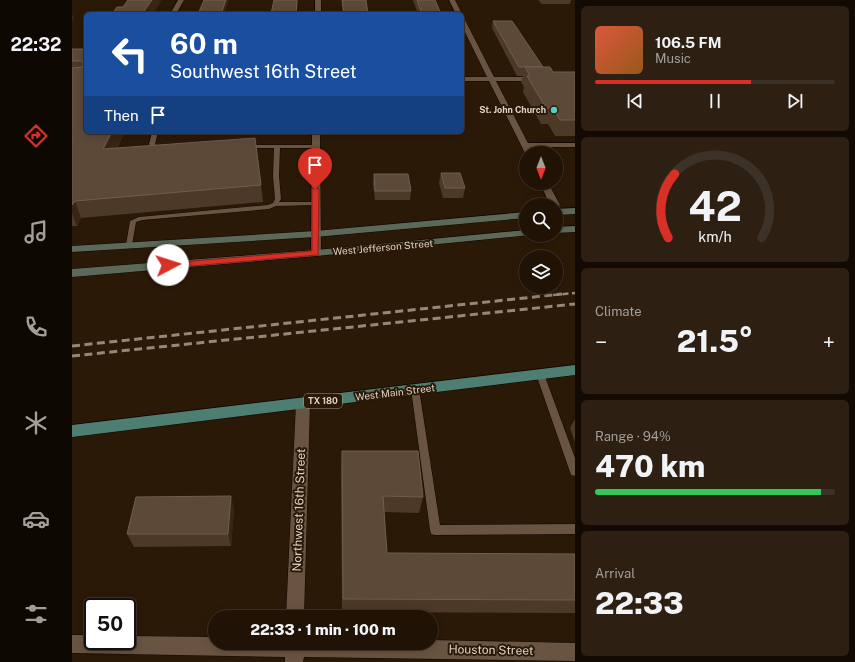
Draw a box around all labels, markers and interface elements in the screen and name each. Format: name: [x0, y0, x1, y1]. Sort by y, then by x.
text: 60 m: [170, 27, 238, 60]
icon: left: [104, 28, 156, 80]
text: 22:32: [10, 34, 62, 55]
text: 106.5 FM: [655, 34, 721, 51]
text: Music: [655, 51, 691, 66]
text: Southwest 16th Street: [170, 61, 357, 82]
icon: previous: [624, 90, 646, 112]
icon: pause: [704, 90, 726, 112]
icon: next: [784, 90, 806, 112]
icon: arrive: [147, 104, 169, 126]
place label: St. John Church: [479, 104, 546, 115]
marker: St. John Church: [549, 105, 559, 115]
text: Then: [104, 107, 139, 124]
icon: directions: [22, 122, 50, 150]
north arrow: [519, 146, 563, 190]
map controls: [519, 146, 563, 294]
pin: [298, 148, 332, 189]
icon: arrive: [304, 154, 326, 176]
text: 42: [688, 181, 742, 230]
button: search: [519, 198, 563, 242]
icon: music: [22, 218, 50, 246]
text: km/h: [698, 227, 732, 244]
street label: West Jefferson Street: [332, 237, 434, 257]
position arrow: [147, 244, 189, 286]
button: layers: [519, 250, 563, 294]
text: Climate: [595, 304, 642, 319]
icon: phone: [22, 313, 50, 341]
text: 21.5°: [677, 323, 753, 359]
text: −: [595, 329, 607, 355]
text: +: [823, 329, 835, 355]
street label: West Main Street: [354, 381, 436, 403]
road number: TX 180: [304, 394, 342, 408]
icon: climate: [22, 409, 50, 437]
text: Range · 94%: [595, 429, 671, 444]
street label: Northwest 16th Street: [290, 448, 308, 572]
text: 470 km: [595, 448, 705, 484]
icon: car: [22, 505, 50, 533]
text: Arrival: [595, 566, 635, 581]
text: 22:33: [595, 585, 684, 621]
speed limit sign: 50: [84, 598, 136, 650]
icon: filters: [22, 600, 50, 628]
text: 22:33 · 1 min · 100 m: [250, 621, 396, 638]
street label: Houston Street: [448, 642, 534, 658]

